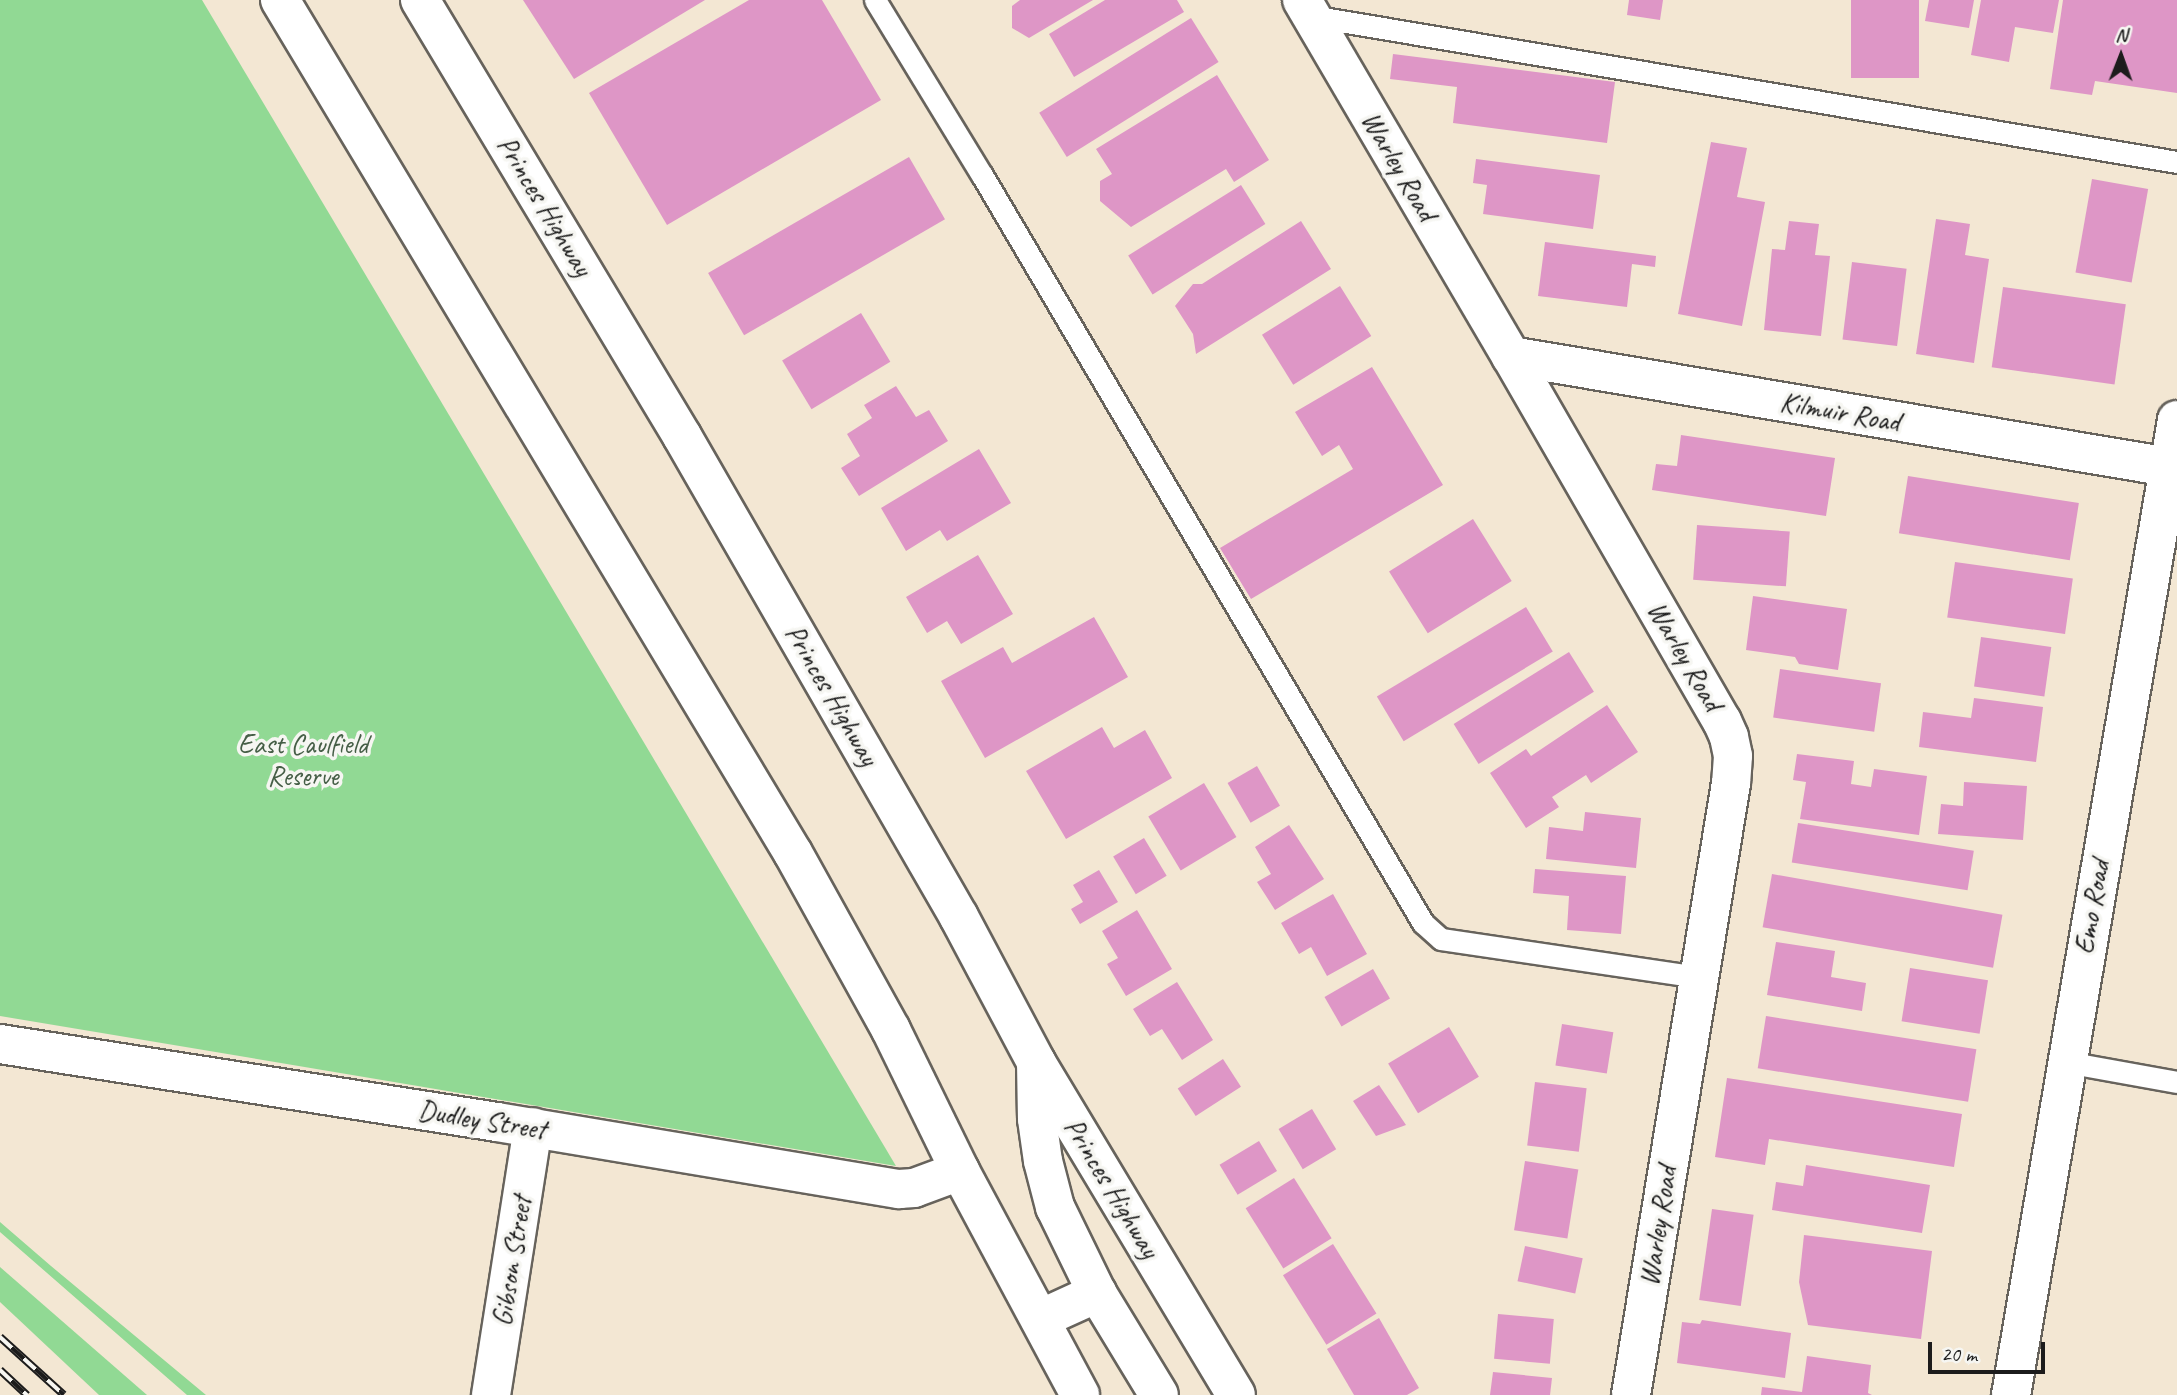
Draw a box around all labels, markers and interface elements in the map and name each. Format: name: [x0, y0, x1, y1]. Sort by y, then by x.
north arrow: [2086, 21, 2156, 91]
text: N: [2115, 23, 2127, 47]
street label: Warley Road: [1355, 106, 1443, 226]
street label: Princes Highway: [490, 130, 600, 282]
street label: Kilmuir Road: [1778, 385, 1902, 439]
street label: Warley Road: [1641, 596, 1729, 716]
street label: Princes Highway: [778, 619, 886, 771]
park label: East Caulfield Reserve: [238, 727, 368, 793]
street label: Emo Road: [2067, 858, 2117, 956]
street label: Dudley Street: [416, 1093, 548, 1147]
street label: Princes Highway: [1057, 1112, 1167, 1264]
street label: Warley Road: [1632, 1164, 1684, 1288]
street label: Gibson Street: [485, 1194, 539, 1328]
scale bar: [1932, 1328, 2049, 1372]
text: 20 m: [1941, 1341, 1977, 1367]

